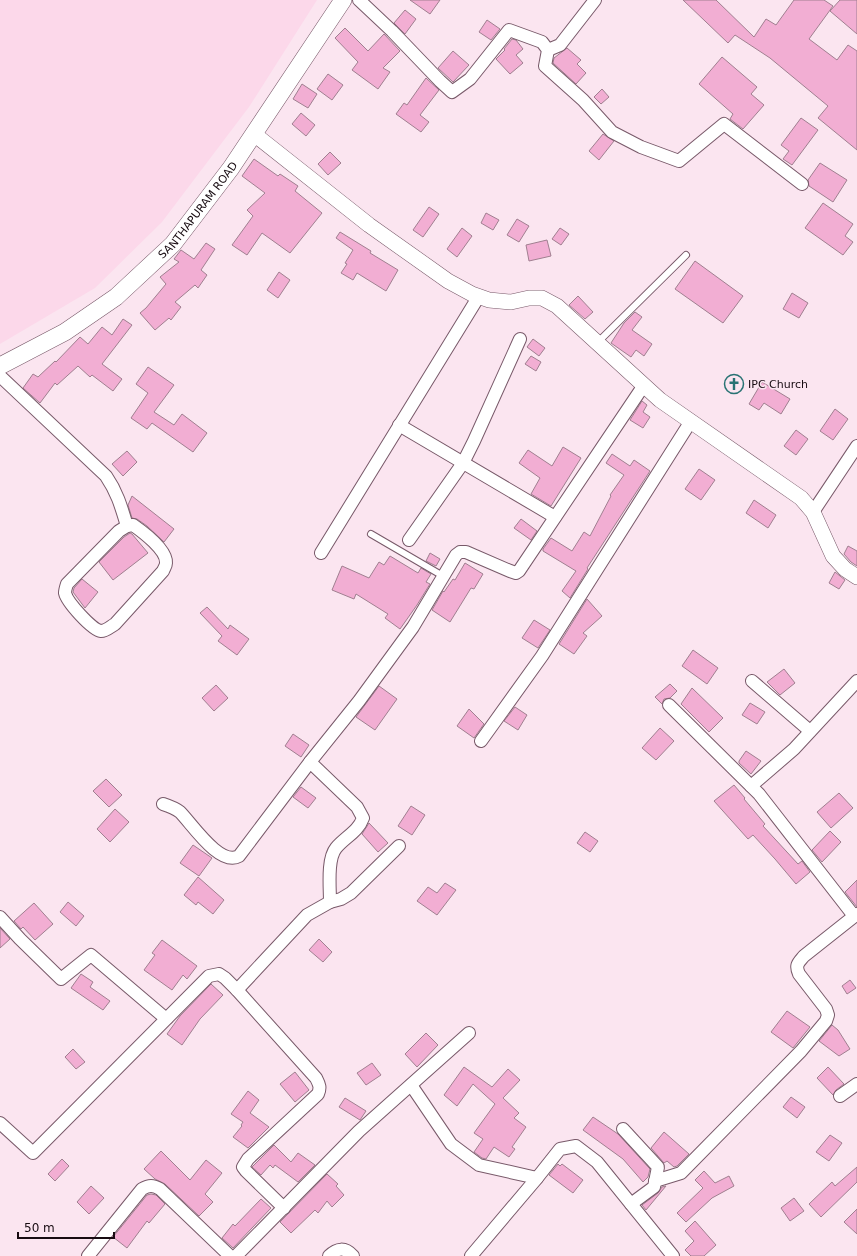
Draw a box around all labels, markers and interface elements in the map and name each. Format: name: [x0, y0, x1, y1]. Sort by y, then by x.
street label: SANTHAPURAM ROAD: [156, 159, 240, 261]
church icon: IPC Church: [723, 373, 745, 395]
place label: IPC Church: [748, 378, 808, 391]
scale bar: [18, 1214, 114, 1240]
text: 50 m: [24, 1221, 55, 1235]

